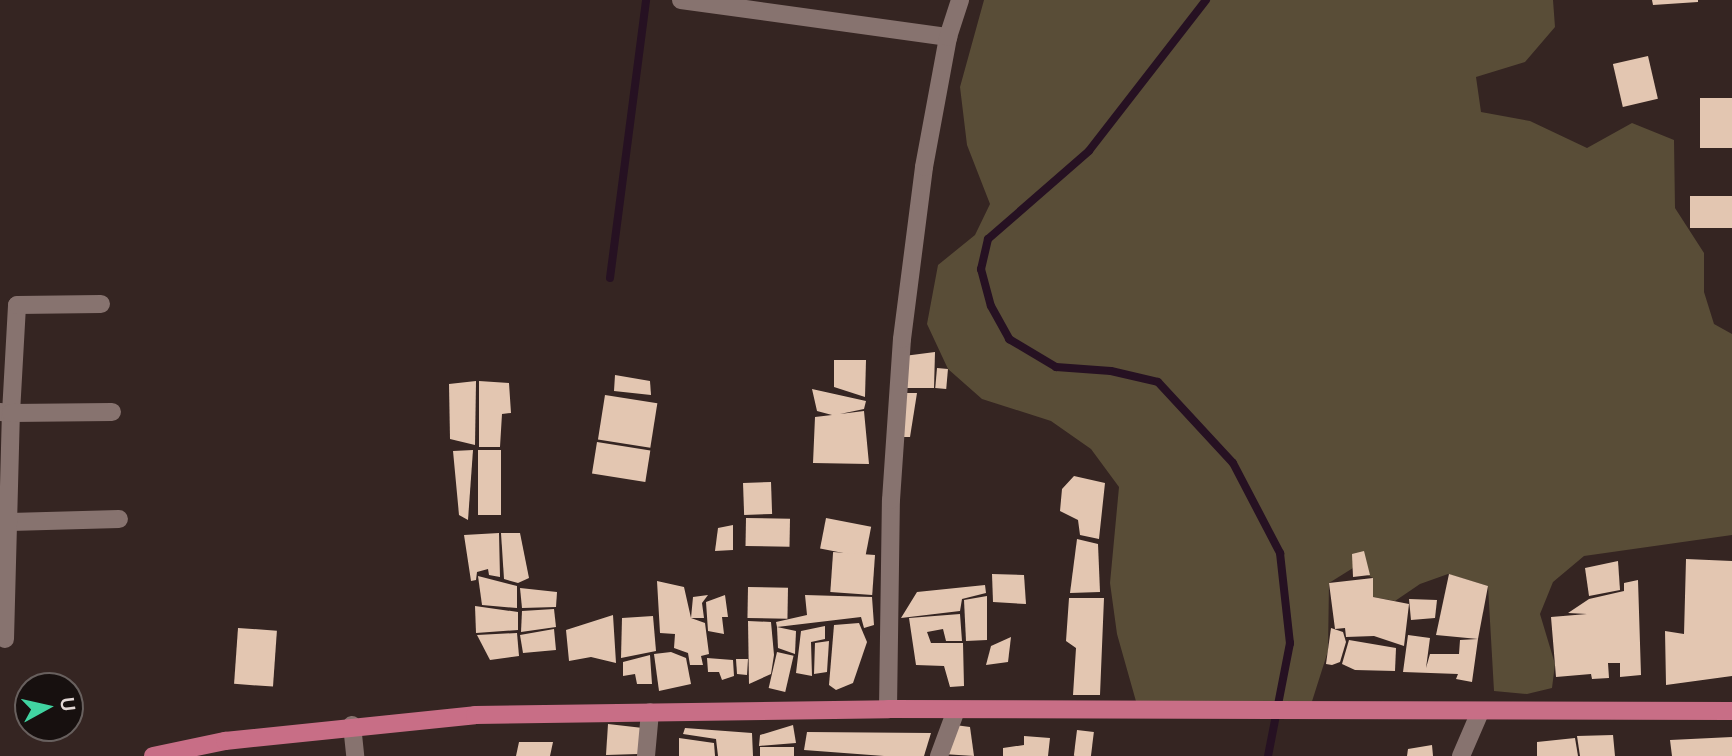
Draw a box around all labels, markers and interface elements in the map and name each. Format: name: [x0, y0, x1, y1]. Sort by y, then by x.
north arrow: [14, 672, 84, 742]
text: U: [56, 696, 81, 713]

